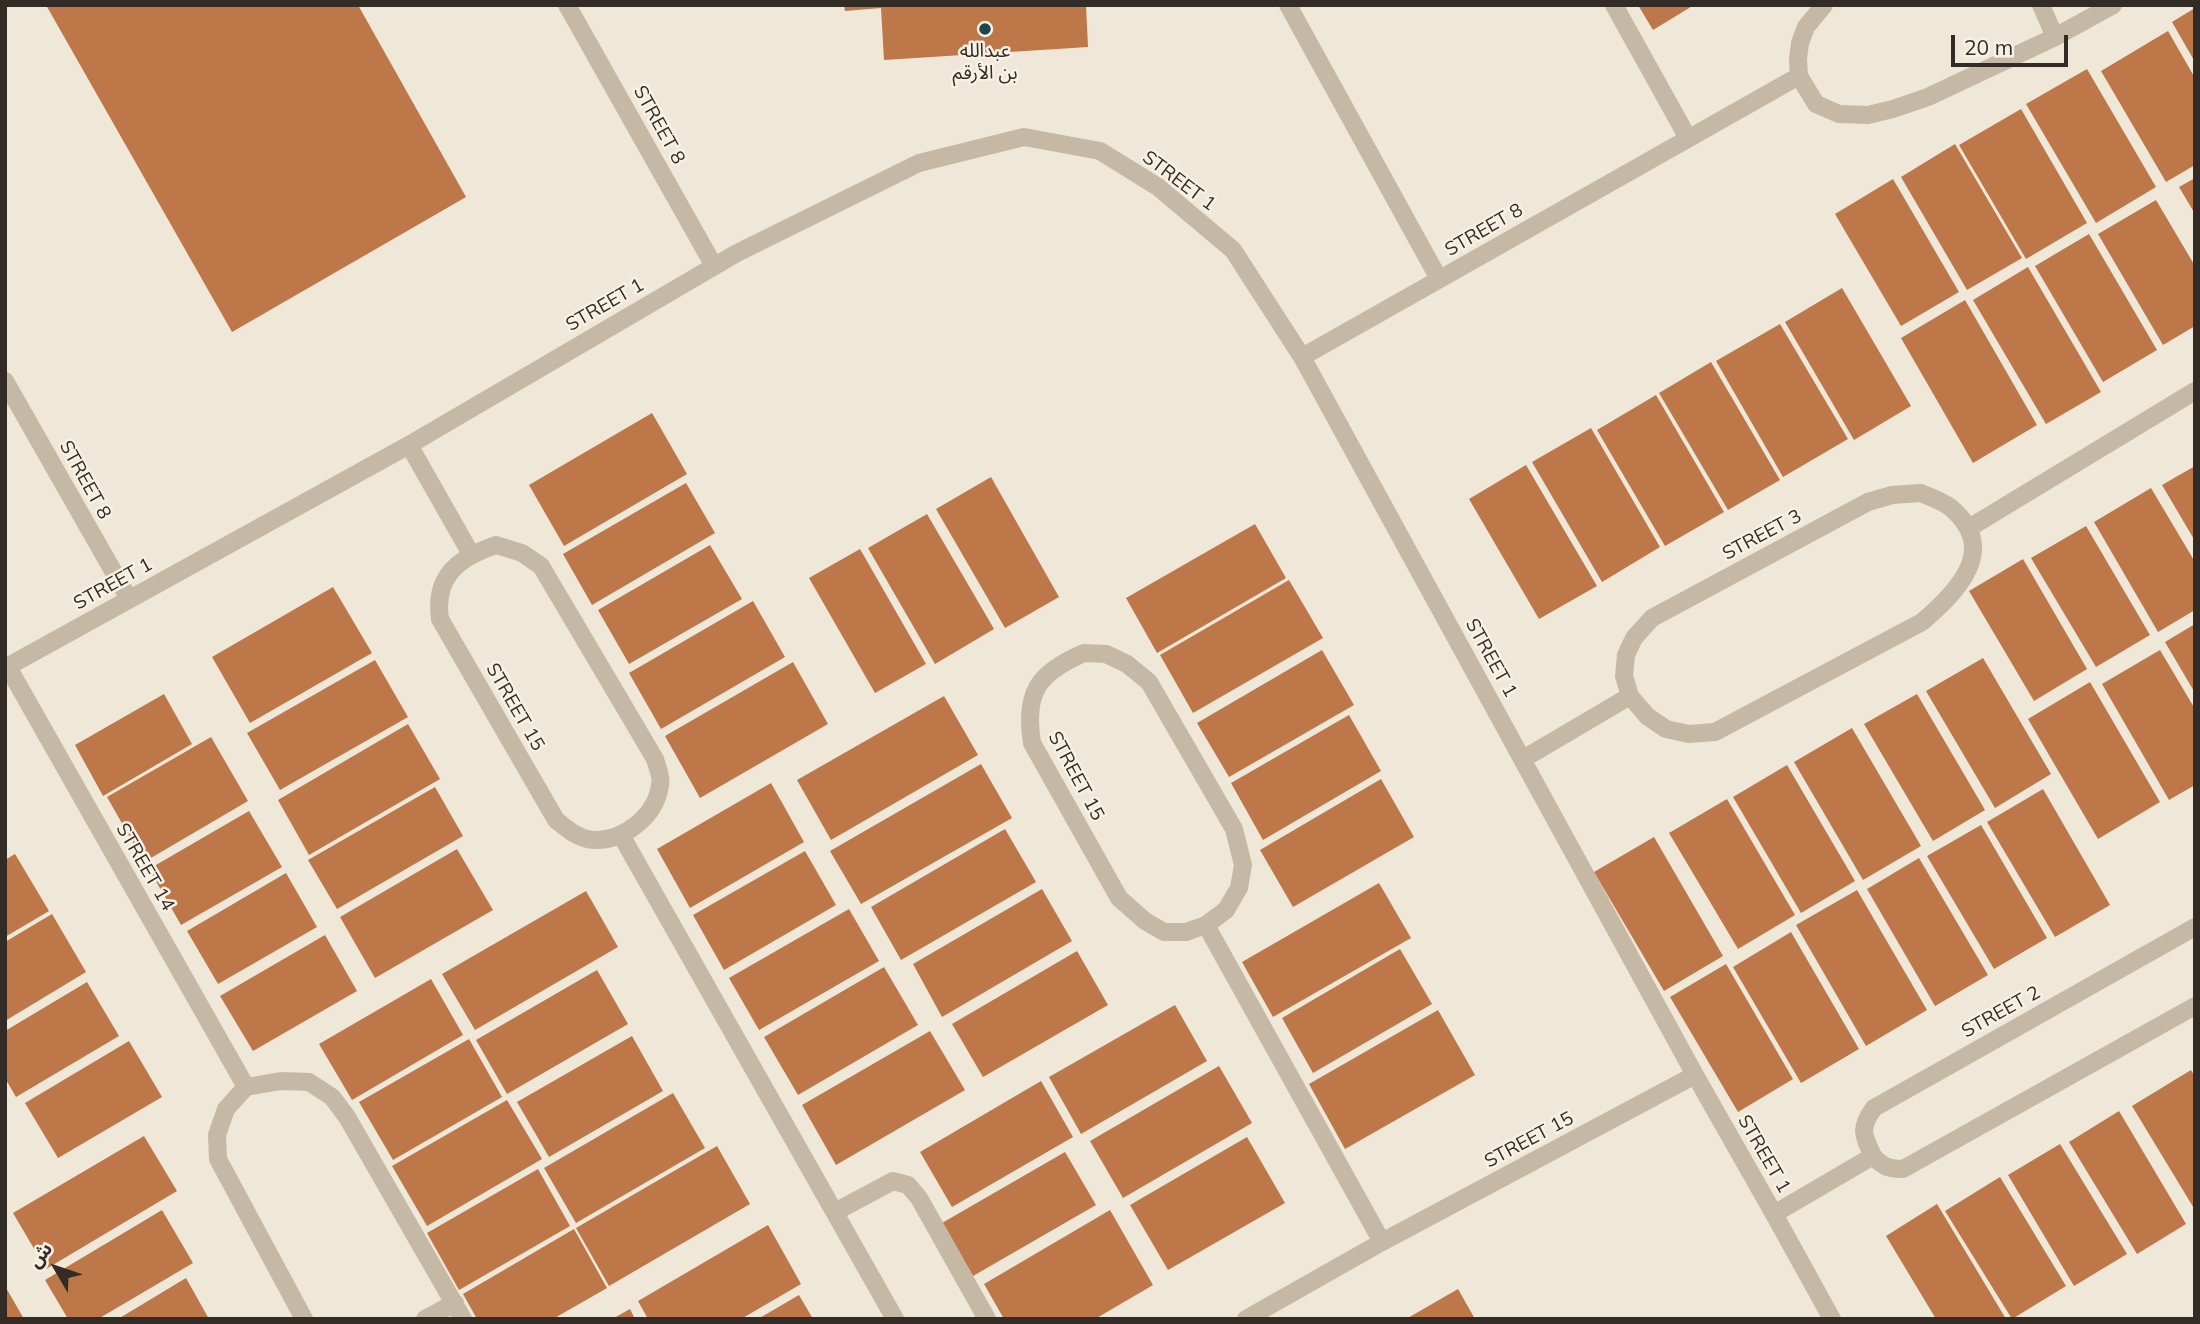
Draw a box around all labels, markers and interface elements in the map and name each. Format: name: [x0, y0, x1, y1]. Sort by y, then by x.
marker: عبدالله بن الأرقم: [977, 21, 993, 37]
scale bar: [1955, 21, 2072, 65]
text: 20 m: [1964, 34, 2013, 60]
place label: عبدالله بن الأرقم: [952, 40, 1018, 84]
street label: STREET 8: [628, 82, 690, 168]
street label: STREET 1: [1138, 146, 1220, 216]
street label: STREET 8: [1441, 199, 1527, 261]
street label: STREET 1: [562, 274, 648, 336]
street label: STREET 8: [54, 437, 116, 523]
street label: STREET 3: [1719, 505, 1805, 565]
street label: STREET 1: [70, 553, 156, 615]
street label: STREET 1: [1460, 615, 1522, 701]
street label: STREET 15: [481, 659, 549, 755]
street label: STREET 15: [1043, 728, 1109, 824]
street label: STREET 14: [111, 819, 179, 915]
street label: STREET 2: [1958, 981, 2044, 1043]
street label: STREET 15: [1481, 1107, 1577, 1173]
street label: STREET 1: [1733, 1111, 1795, 1197]
north arrow: [21, 1233, 91, 1303]
text: ش: [22, 1237, 57, 1272]

